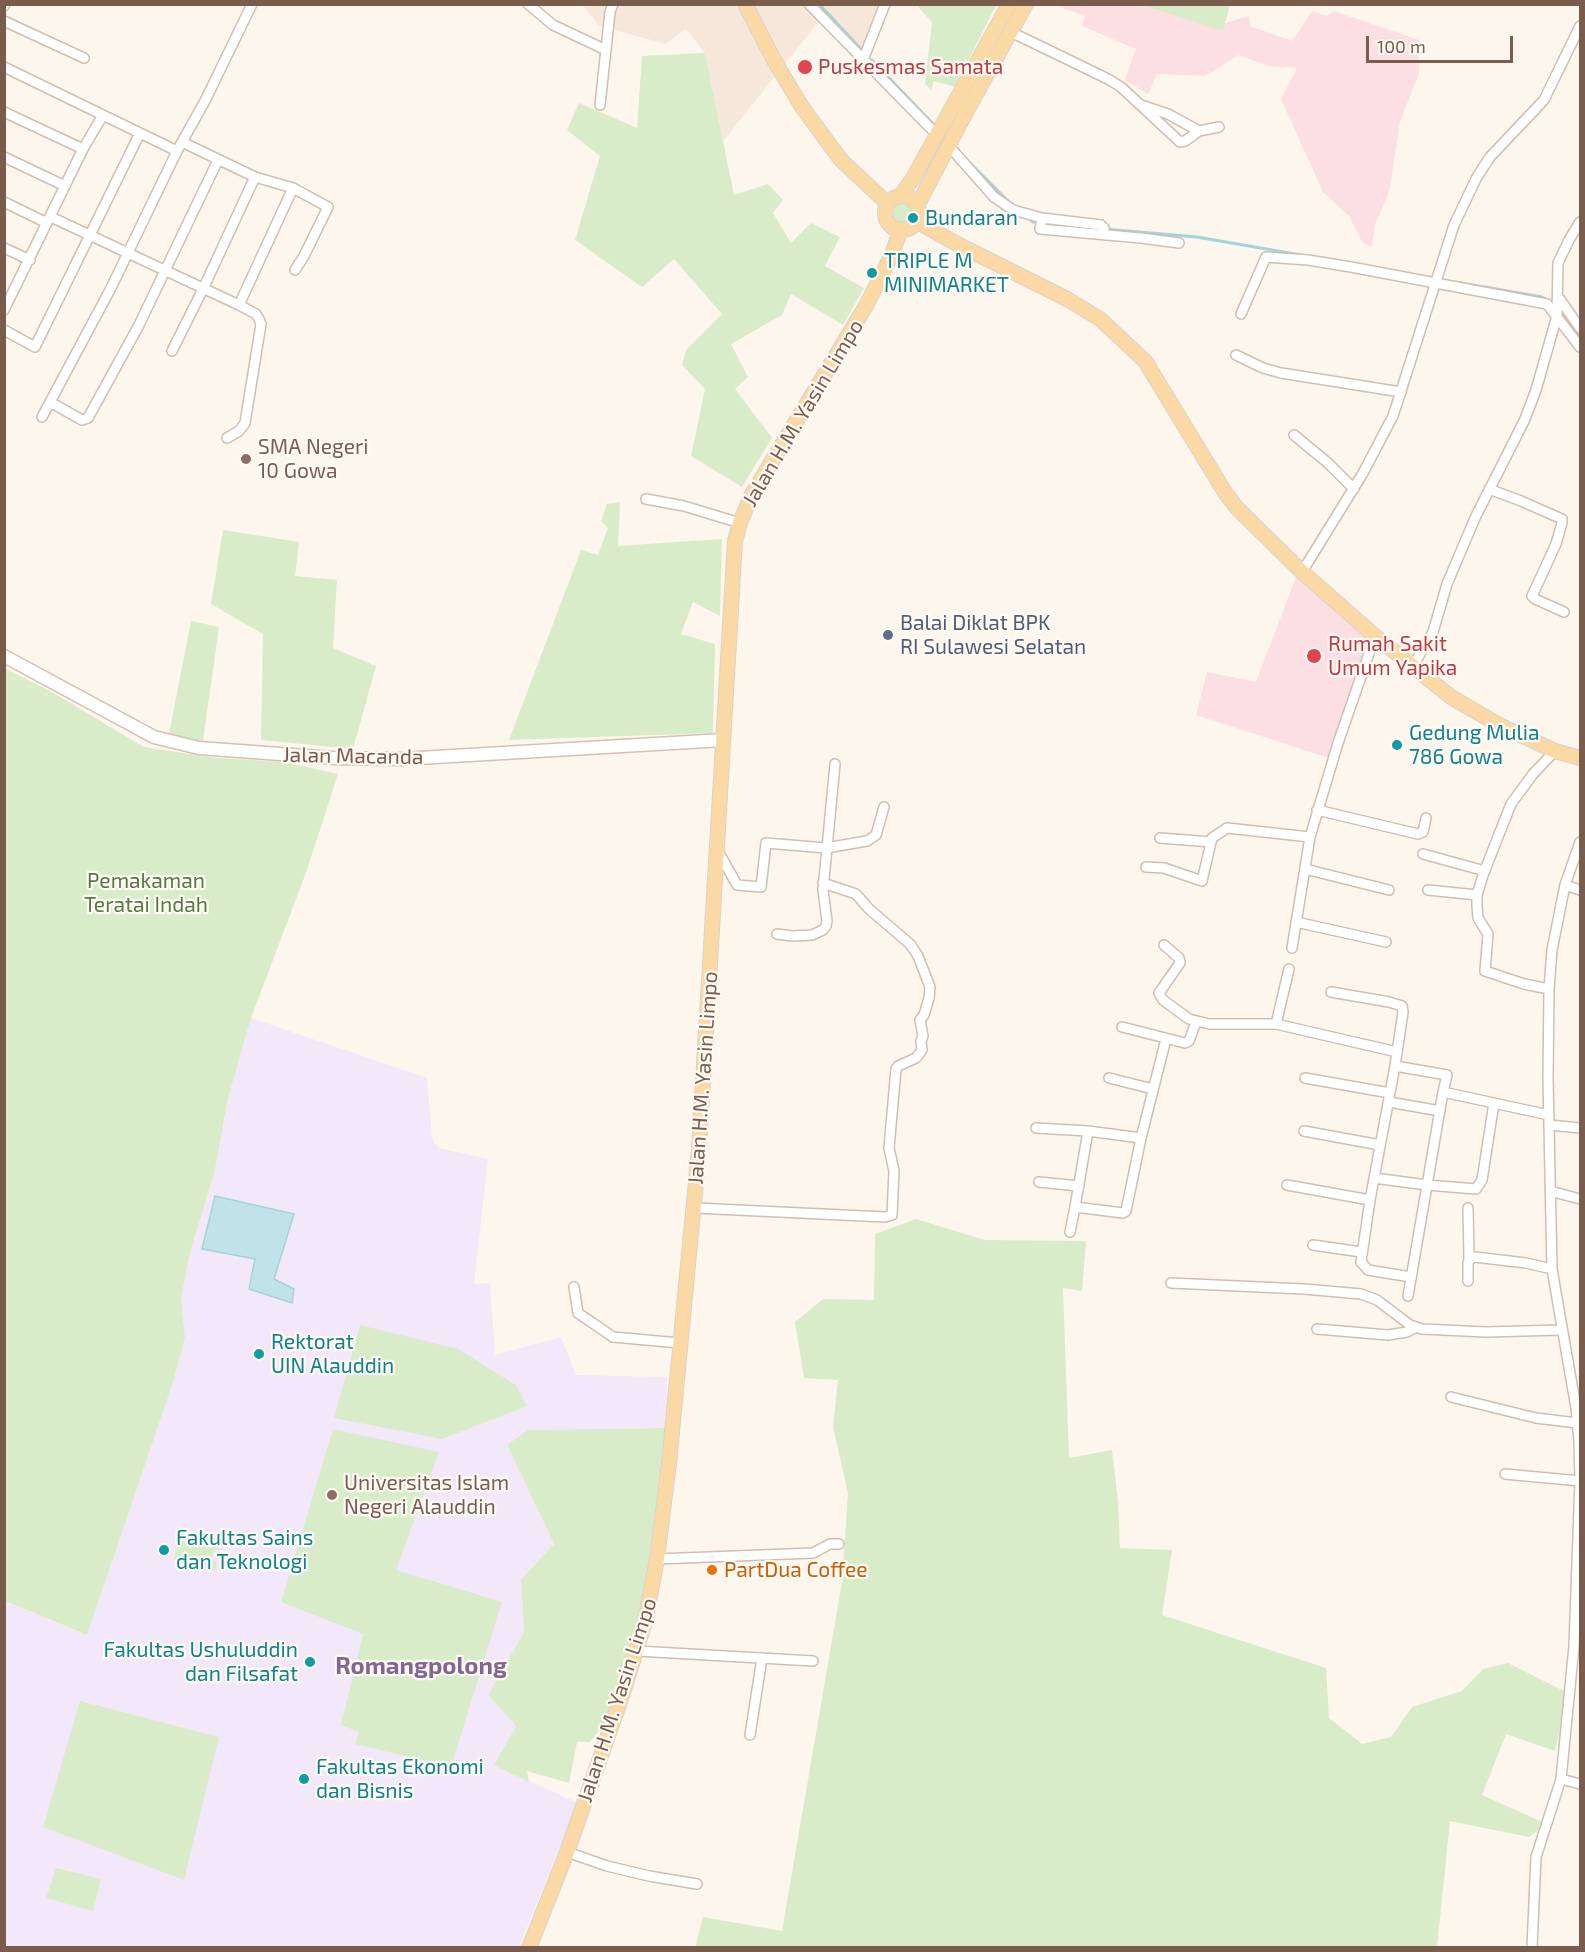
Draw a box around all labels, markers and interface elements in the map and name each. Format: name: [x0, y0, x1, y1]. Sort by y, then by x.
scale bar: [1369, 24, 1516, 62]
text: 100 m: [1377, 35, 1426, 57]
place label: Puskesmas Samata: [818, 54, 1003, 80]
marker: Puskesmas Samata: [796, 58, 814, 76]
place label: Bundaran: [925, 205, 1018, 231]
marker: Bundaran: [906, 211, 920, 225]
place label: TRIPLE M MINIMARKET: [884, 248, 1009, 298]
marker: TRIPLE M MINIMARKET: [865, 266, 879, 280]
street label: Jalan H.M. Yasin Limpo: [737, 315, 869, 511]
place label: SMA Negeri 10 Gowa: [258, 434, 369, 484]
marker: SMA Negeri 10 Gowa: [239, 452, 253, 466]
place label: Balai Diklat BPK RI Sulawesi Selatan: [900, 610, 1086, 660]
marker: Balai Diklat BPK RI Sulawesi Selatan: [881, 628, 895, 642]
place label: Rumah Sakit Umum Yapika: [1328, 631, 1457, 681]
marker: Rumah Sakit Umum Yapika: [1305, 647, 1323, 665]
place label: Gedung Mulia 786 Gowa: [1409, 720, 1539, 770]
marker: Gedung Mulia 786 Gowa: [1390, 738, 1404, 752]
street label: Jalan Macanda: [282, 742, 424, 770]
park label: Pemakaman Teratai Indah: [84, 868, 208, 918]
street label: Jalan H.M. Yasin Limpo: [683, 971, 723, 1185]
place label: Rektorat UIN Alauddin: [271, 1329, 394, 1379]
marker: Rektorat UIN Alauddin: [252, 1347, 266, 1361]
place label: Universitas Islam Negeri Alauddin: [344, 1470, 509, 1520]
marker: Universitas Islam Negeri Alauddin: [325, 1488, 339, 1502]
place label: Fakultas Sains dan Teknologi: [176, 1525, 313, 1575]
marker: Fakultas Sains dan Teknologi: [157, 1543, 171, 1557]
place label: PartDua Coffee: [724, 1557, 868, 1583]
marker: PartDua Coffee: [705, 1563, 719, 1577]
street label: Jalan H.M. Yasin Limpo: [572, 1595, 662, 1805]
place label: Fakultas Ushuluddin dan Filsafat: [103, 1637, 298, 1687]
district label: Romangpolong: [335, 1652, 507, 1680]
marker: Fakultas Ushuluddin dan Filsafat: [303, 1655, 317, 1669]
place label: Fakultas Ekonomi dan Bisnis: [316, 1754, 484, 1804]
marker: Fakultas Ekonomi dan Bisnis: [297, 1772, 311, 1786]

